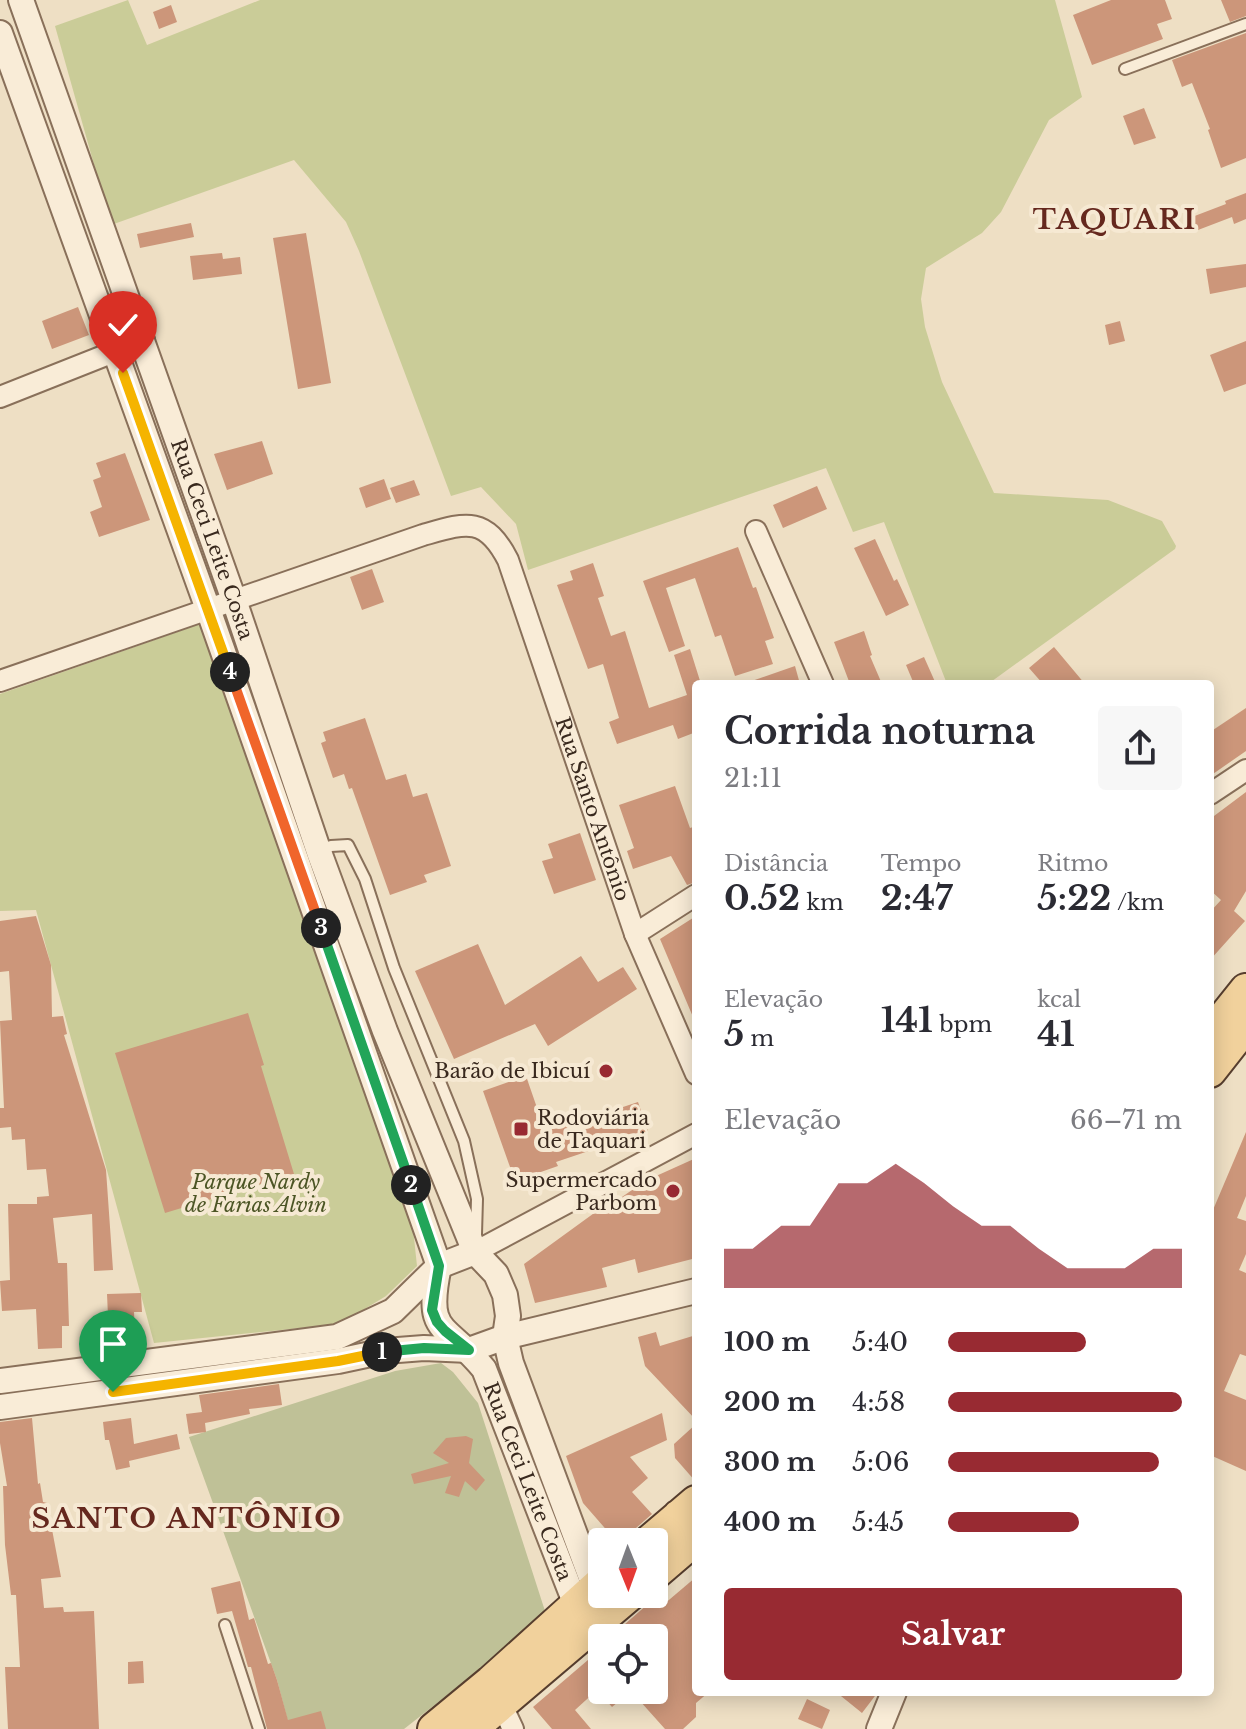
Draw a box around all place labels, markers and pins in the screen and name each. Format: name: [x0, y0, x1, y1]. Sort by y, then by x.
pin: [89, 291, 157, 373]
pin: 4: [210, 652, 250, 692]
pin: 3: [301, 908, 341, 948]
place label: Barão de Ibicuí: [434, 1059, 590, 1083]
marker: Barão de Ibicuí: [597, 1062, 615, 1080]
place label: Rodoviária de Taquari: [537, 1106, 650, 1153]
marker: Rodoviária de Taquari: [512, 1120, 530, 1138]
pin: 2: [391, 1165, 431, 1205]
place label: Supermercado Parbom: [506, 1168, 658, 1215]
marker: Supermercado Parbom: [664, 1182, 682, 1200]
pin: [79, 1310, 147, 1392]
pin: 1: [362, 1332, 402, 1372]

